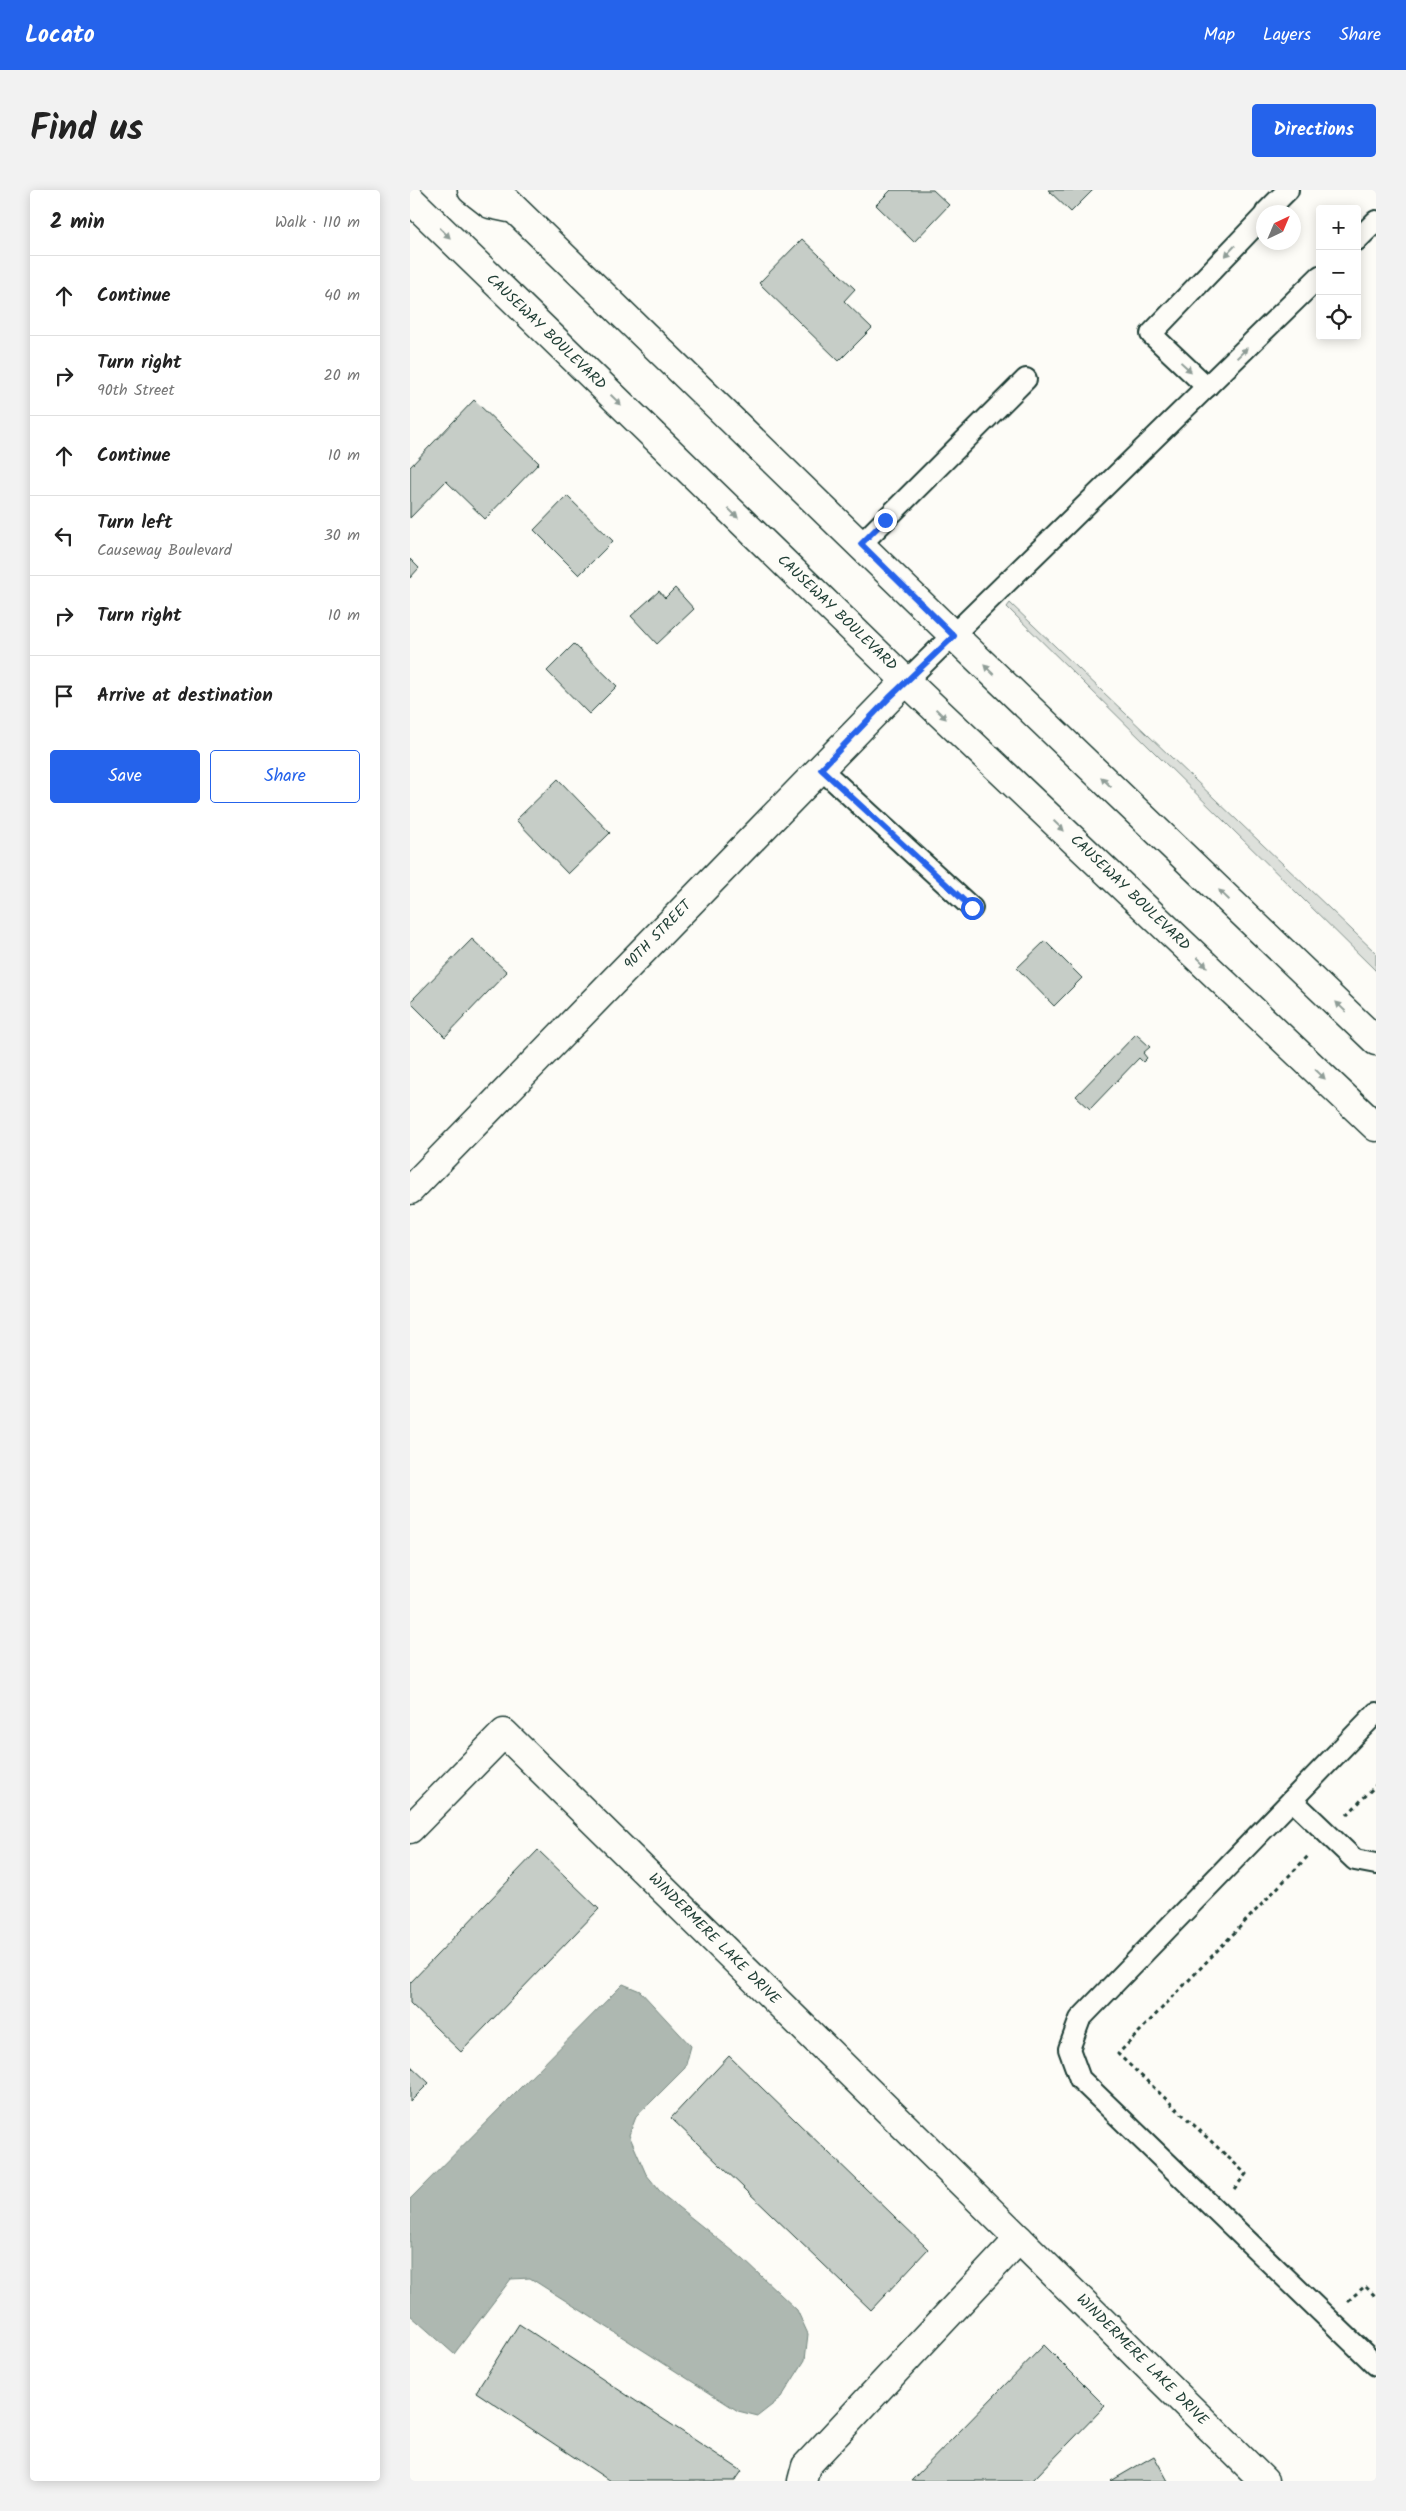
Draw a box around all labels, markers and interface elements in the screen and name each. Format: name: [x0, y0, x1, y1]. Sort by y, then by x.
text: Locato: [25, 16, 95, 55]
text: Map: [1204, 21, 1235, 50]
text: Layers: [1263, 21, 1311, 50]
text: Share: [1339, 21, 1381, 50]
text: Find us: [30, 102, 143, 158]
button: Directions: [1252, 104, 1376, 157]
north arrow: [1256, 205, 1301, 250]
map controls: [1316, 205, 1361, 340]
button: +: [1316, 205, 1361, 250]
text: 2 min: [50, 206, 105, 239]
text: Walk · 110 m: [275, 210, 360, 235]
one-way arrow: [439, 227, 451, 239]
one-way arrow: [1224, 245, 1236, 257]
button: −: [1316, 250, 1361, 295]
street label: CAUSEWAY BOULEVARD: [480, 268, 612, 396]
text: Continue: [97, 281, 170, 311]
icon: ahead: [50, 282, 78, 310]
text: 40 m: [324, 283, 360, 308]
button: locate: [1316, 295, 1361, 340]
one-way arrow: [1236, 347, 1248, 359]
text: Turn right: [97, 348, 182, 378]
one-way arrow: [1180, 361, 1192, 373]
icon: right: [50, 362, 78, 390]
text: 20 m: [324, 363, 360, 388]
text: 90th Street: [97, 378, 175, 403]
one-way arrow: [610, 393, 622, 405]
text: Continue: [97, 441, 170, 471]
icon: ahead: [50, 442, 78, 470]
text: 10 m: [328, 443, 360, 468]
one-way arrow: [727, 507, 739, 519]
text: Turn left: [97, 508, 172, 538]
route end: [874, 509, 897, 532]
icon: left: [50, 522, 78, 550]
text: 30 m: [324, 523, 360, 548]
text: Causeway Boulevard: [97, 538, 232, 563]
street label: CAUSEWAY BOULEVARD: [771, 549, 903, 677]
text: Turn right: [97, 601, 182, 631]
icon: right: [50, 602, 78, 630]
text: 10 m: [328, 603, 360, 628]
one-way arrow: [983, 664, 995, 676]
text: Arrive at destination: [97, 681, 273, 711]
icon: arrive: [50, 682, 78, 710]
one-way arrow: [935, 708, 947, 720]
button: Save: [50, 750, 200, 803]
button: Share: [210, 750, 360, 803]
one-way arrow: [1101, 776, 1113, 788]
one-way arrow: [1053, 820, 1065, 832]
street label: CAUSEWAY BOULEVARD: [1064, 829, 1196, 957]
one-way arrow: [1218, 889, 1230, 901]
street label: 90TH STREET: [618, 893, 699, 975]
route start: [961, 897, 984, 920]
one-way arrow: [1196, 956, 1208, 968]
one-way arrow: [1335, 1001, 1347, 1013]
one-way arrow: [1314, 1068, 1326, 1080]
street label: WINDERMERE LAKE DRIVE: [642, 1867, 787, 2012]
street label: WINDERMERE LAKE DRIVE: [1070, 2288, 1215, 2433]

